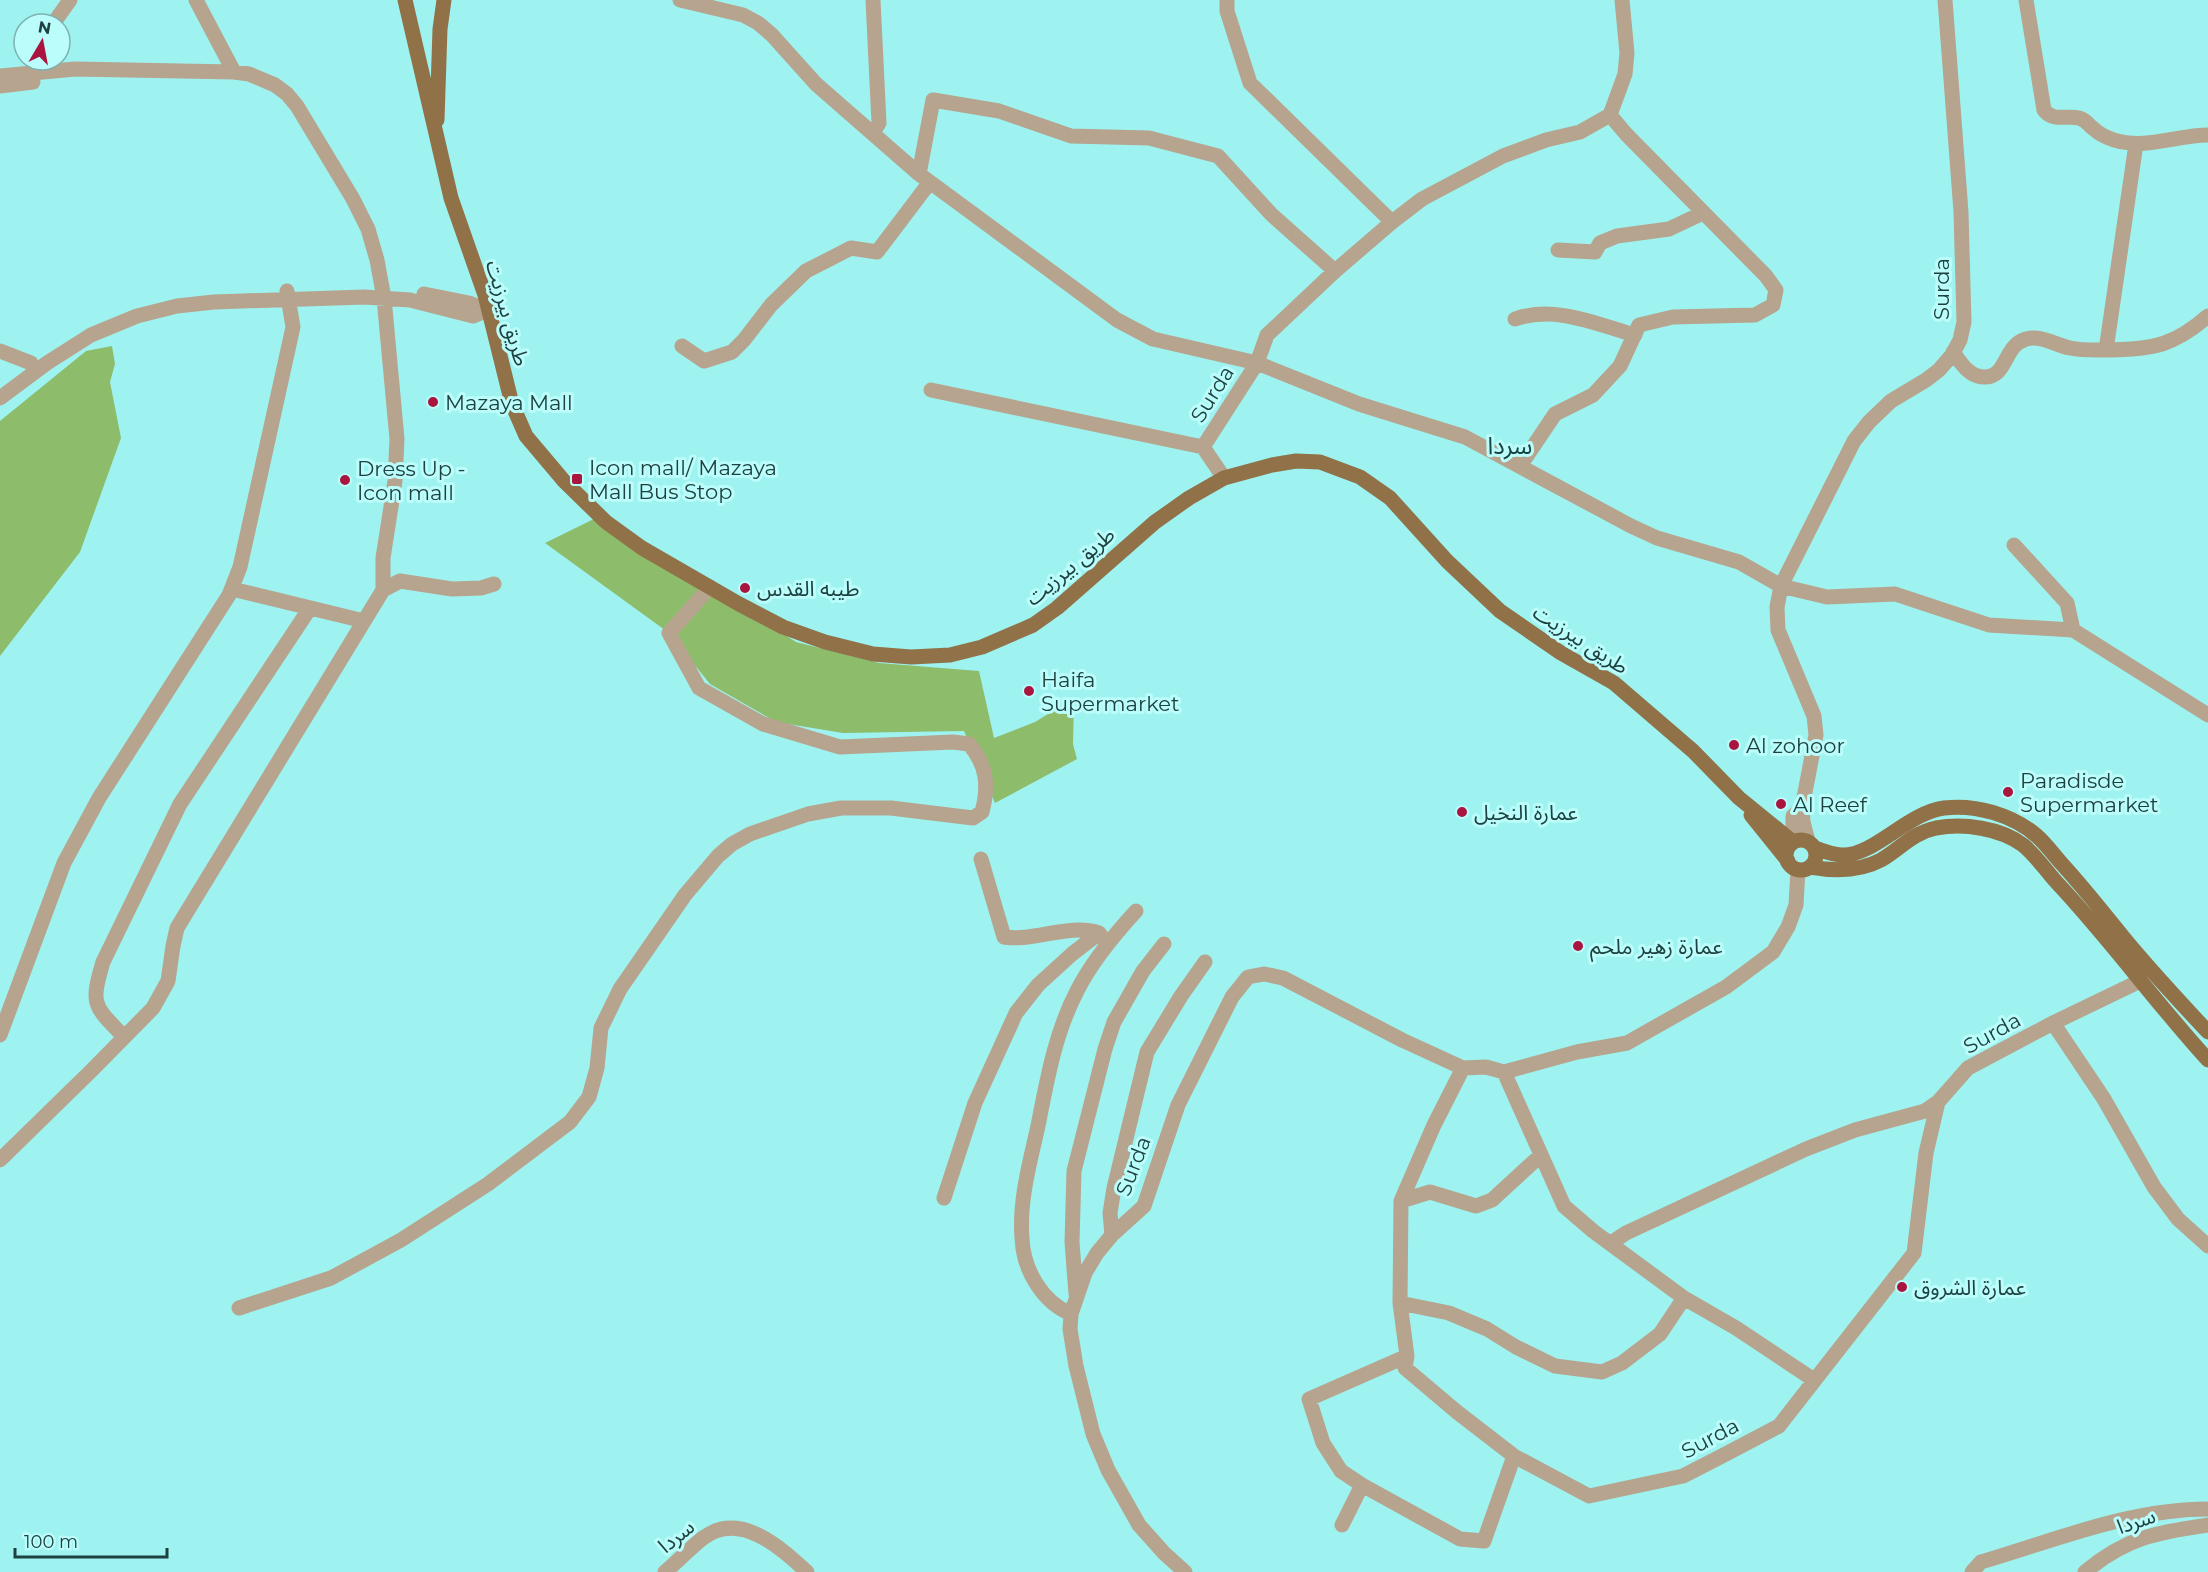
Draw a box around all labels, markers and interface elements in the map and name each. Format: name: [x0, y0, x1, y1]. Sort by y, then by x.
north arrow: [12, 12, 72, 72]
text: N: [36, 17, 53, 38]
street label: طريق بيرزيت: [480, 257, 535, 369]
street label: Surda: [1929, 258, 1954, 320]
street label: Surda: [1185, 361, 1239, 427]
place label: Mazaya Mall: [445, 390, 573, 415]
marker: Mazaya Mall: [426, 395, 440, 409]
district label: سردا: [1488, 431, 1532, 460]
place label: Icon mall/ Mazaya Mall Bus Stop: [589, 455, 777, 504]
place label: Dress Up - Icon mall: [357, 456, 466, 505]
marker: Icon mall/ Mazaya Mall Bus Stop: [570, 472, 584, 486]
marker: Dress Up - Icon mall: [338, 473, 352, 487]
street label: طريق بيرزيت: [1020, 521, 1120, 611]
place label: طيبه القدس: [757, 576, 859, 601]
marker: طيبه القدس: [738, 581, 752, 595]
street label: طريق بيرزيت: [1528, 599, 1633, 680]
place label: Haifa Supermarket: [1041, 667, 1179, 716]
marker: Haifa Supermarket: [1022, 684, 1036, 698]
place label: Al zohoor: [1746, 733, 1845, 758]
marker: Al zohoor: [1727, 738, 1741, 752]
place label: Paradisde Supermarket: [2020, 768, 2158, 817]
marker: Paradisde Supermarket: [2001, 785, 2015, 799]
place label: Al Reef: [1793, 792, 1868, 817]
marker: Al Reef: [1774, 797, 1788, 811]
place label: عمارة النخيل: [1474, 800, 1578, 825]
marker: عمارة النخيل: [1455, 805, 1469, 819]
place label: عمارة زهير ملحم: [1590, 934, 1723, 962]
marker: عمارة زهير ملحم: [1571, 939, 1585, 953]
street label: Surda: [1959, 1007, 2025, 1059]
street label: Surda: [1110, 1133, 1156, 1199]
place label: عمارة الشروق: [1914, 1275, 2026, 1300]
marker: عمارة الشروق: [1895, 1280, 1909, 1294]
street label: Surda: [1677, 1412, 1743, 1464]
street label: سردا: [2113, 1503, 2159, 1539]
street label: سردا: [653, 1514, 699, 1558]
scale bar: [15, 1521, 166, 1559]
text: 100 m: [24, 1531, 78, 1553]

